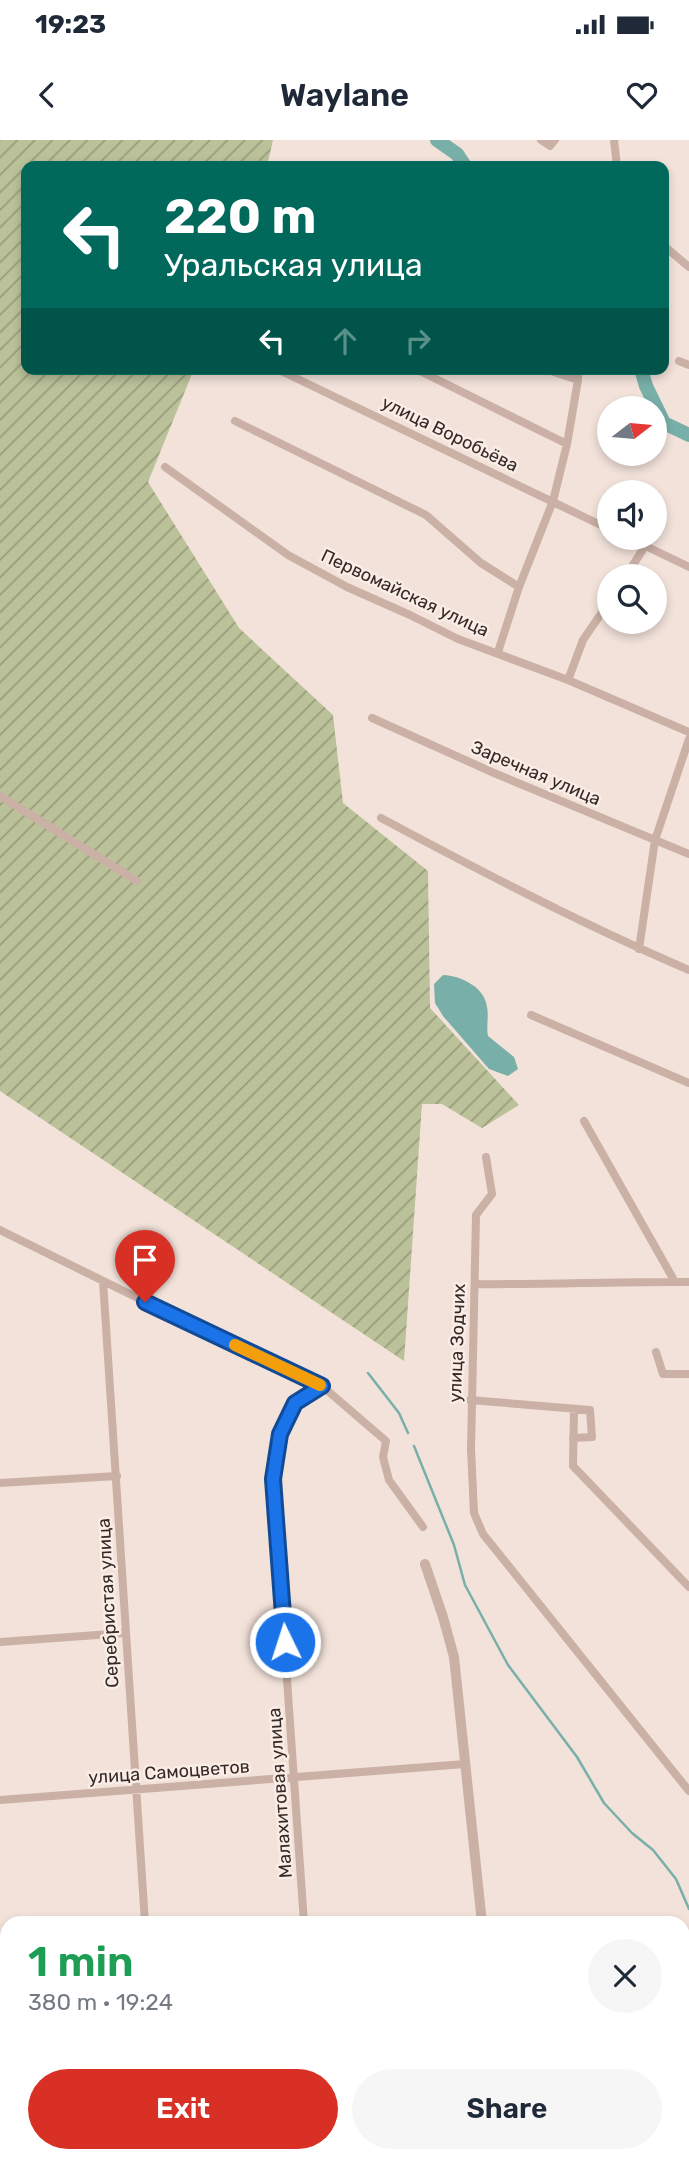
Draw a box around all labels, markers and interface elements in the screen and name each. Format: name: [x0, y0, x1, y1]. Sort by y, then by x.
text: 19:23: [35, 9, 106, 40]
icon: back: [28, 76, 66, 114]
text: Waylane: [280, 76, 409, 114]
icon: heart: [623, 76, 661, 114]
text: 220 m: [164, 187, 316, 245]
icon: left: [49, 189, 140, 280]
text: Уральская улица: [164, 246, 423, 284]
icon: left: [253, 322, 291, 360]
icon: ahead: [326, 322, 364, 360]
icon: right: [399, 322, 437, 360]
street label: улица Воробьёва: [378, 391, 522, 477]
north arrow: [597, 396, 667, 466]
map controls: [597, 396, 667, 634]
button: sound: [597, 480, 667, 550]
street label: Первомайская улица: [318, 544, 492, 642]
button: search: [597, 564, 667, 634]
street label: Заречная улица: [468, 736, 604, 810]
pin: [115, 1230, 175, 1302]
icon: arrive: [126, 1241, 164, 1279]
street label: улица Зодчих: [444, 1283, 470, 1403]
street label: Серебристая улица: [93, 1517, 123, 1689]
position arrow: [248, 1605, 322, 1679]
street label: Малахитовая улица: [263, 1707, 297, 1879]
street label: улица Самоцветов: [88, 1755, 250, 1789]
text: 1 min: [28, 1937, 134, 1987]
button: close: [588, 1939, 662, 2013]
text: 380 m · 19:24: [28, 1988, 173, 2016]
button: Exit: [28, 2069, 338, 2149]
button: Share: [352, 2069, 662, 2149]

